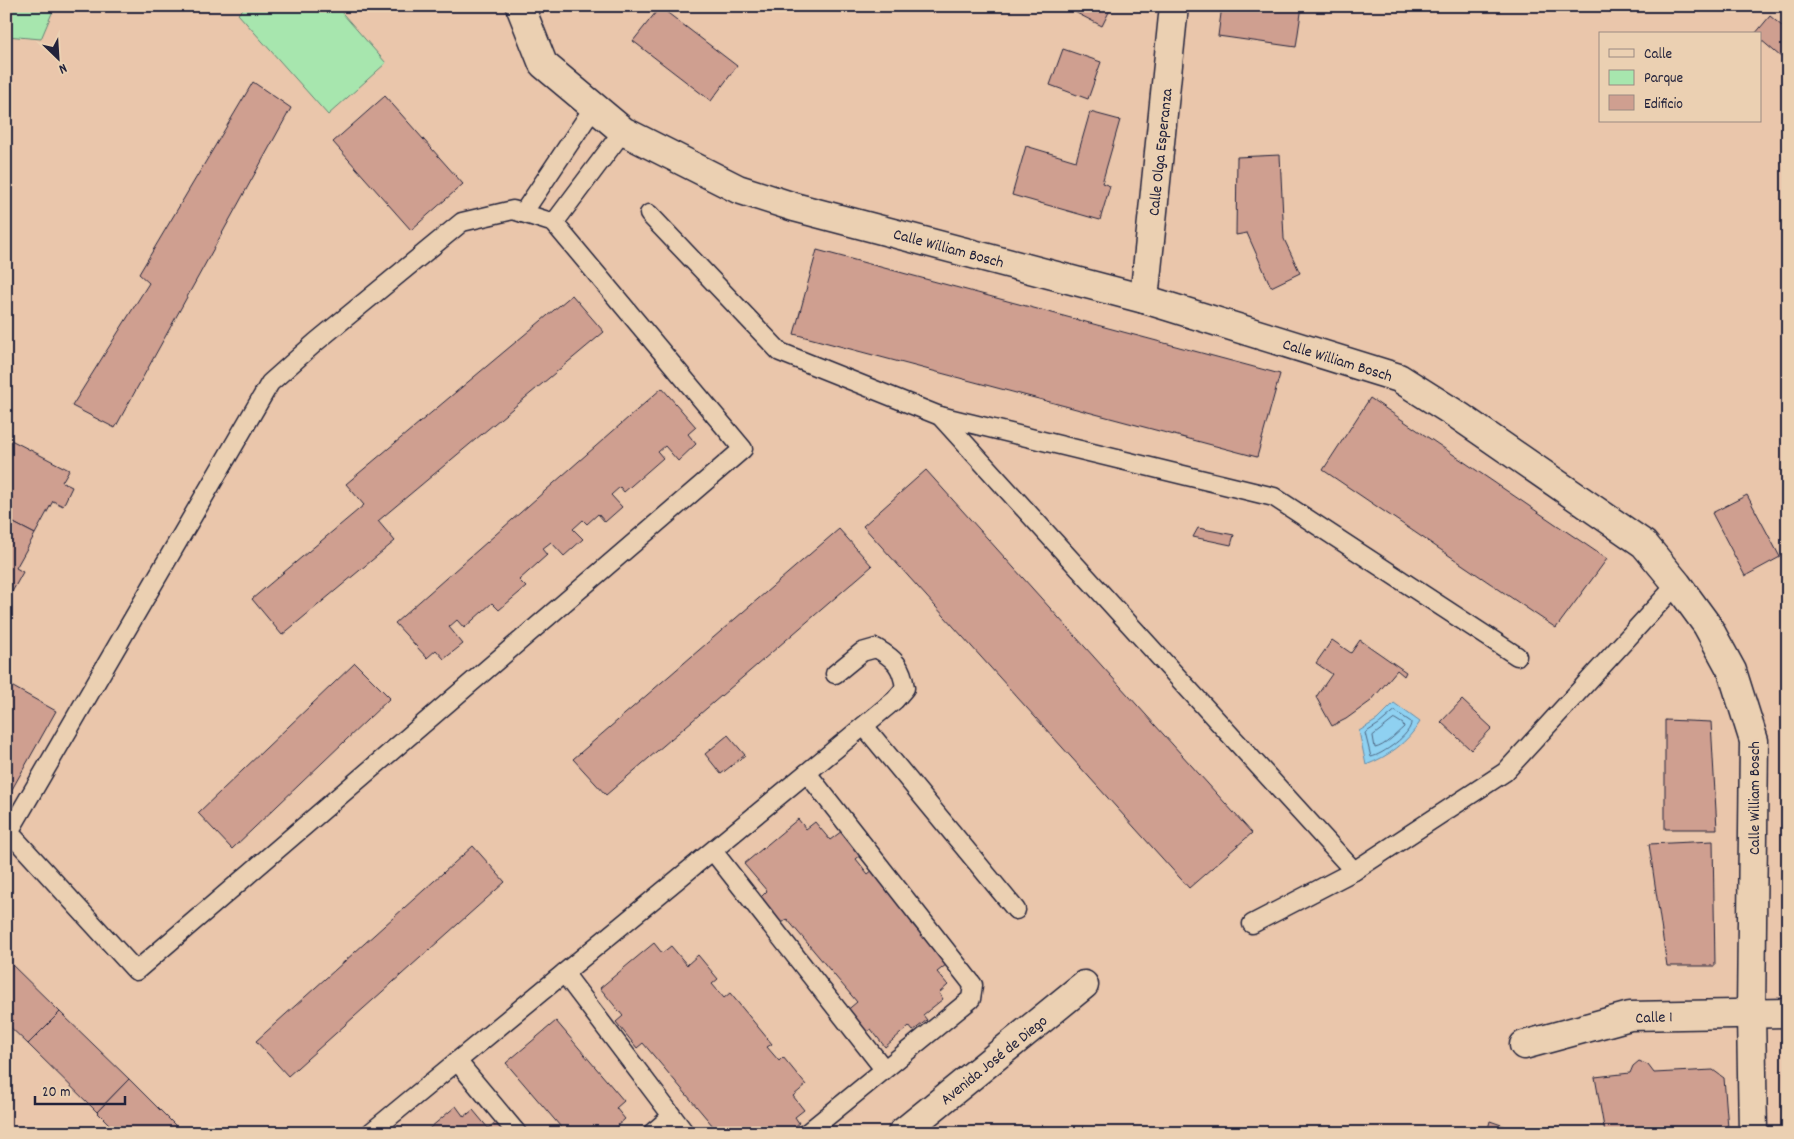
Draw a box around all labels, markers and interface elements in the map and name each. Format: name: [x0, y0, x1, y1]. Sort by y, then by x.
north arrow: [32, 32, 82, 82]
legend: [1599, 32, 1762, 122]
text: Calle: [1644, 44, 1673, 66]
text: N: [55, 57, 70, 79]
text: Parque: [1644, 68, 1684, 90]
street label: Calle Olga Esperanza: [1143, 87, 1180, 217]
text: Edificio: [1644, 94, 1683, 116]
street label: Calle William Bosch: [890, 224, 1006, 275]
street label: Calle William Bosch: [1280, 334, 1395, 389]
street label: Calle William Bosch: [1744, 741, 1767, 855]
street label: Calle 1: [1635, 1006, 1673, 1031]
street label: Avenida José de Diego: [936, 1010, 1053, 1111]
scale bar: [35, 1074, 125, 1106]
text: 20 m: [42, 1082, 70, 1104]

